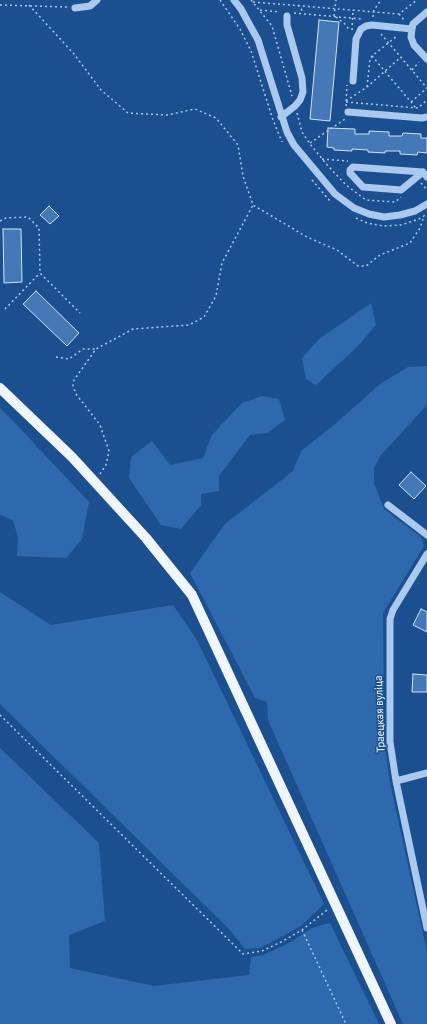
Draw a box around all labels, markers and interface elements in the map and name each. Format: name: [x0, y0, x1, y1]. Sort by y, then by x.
street label: Траецкая вуліца: [372, 675, 388, 753]

